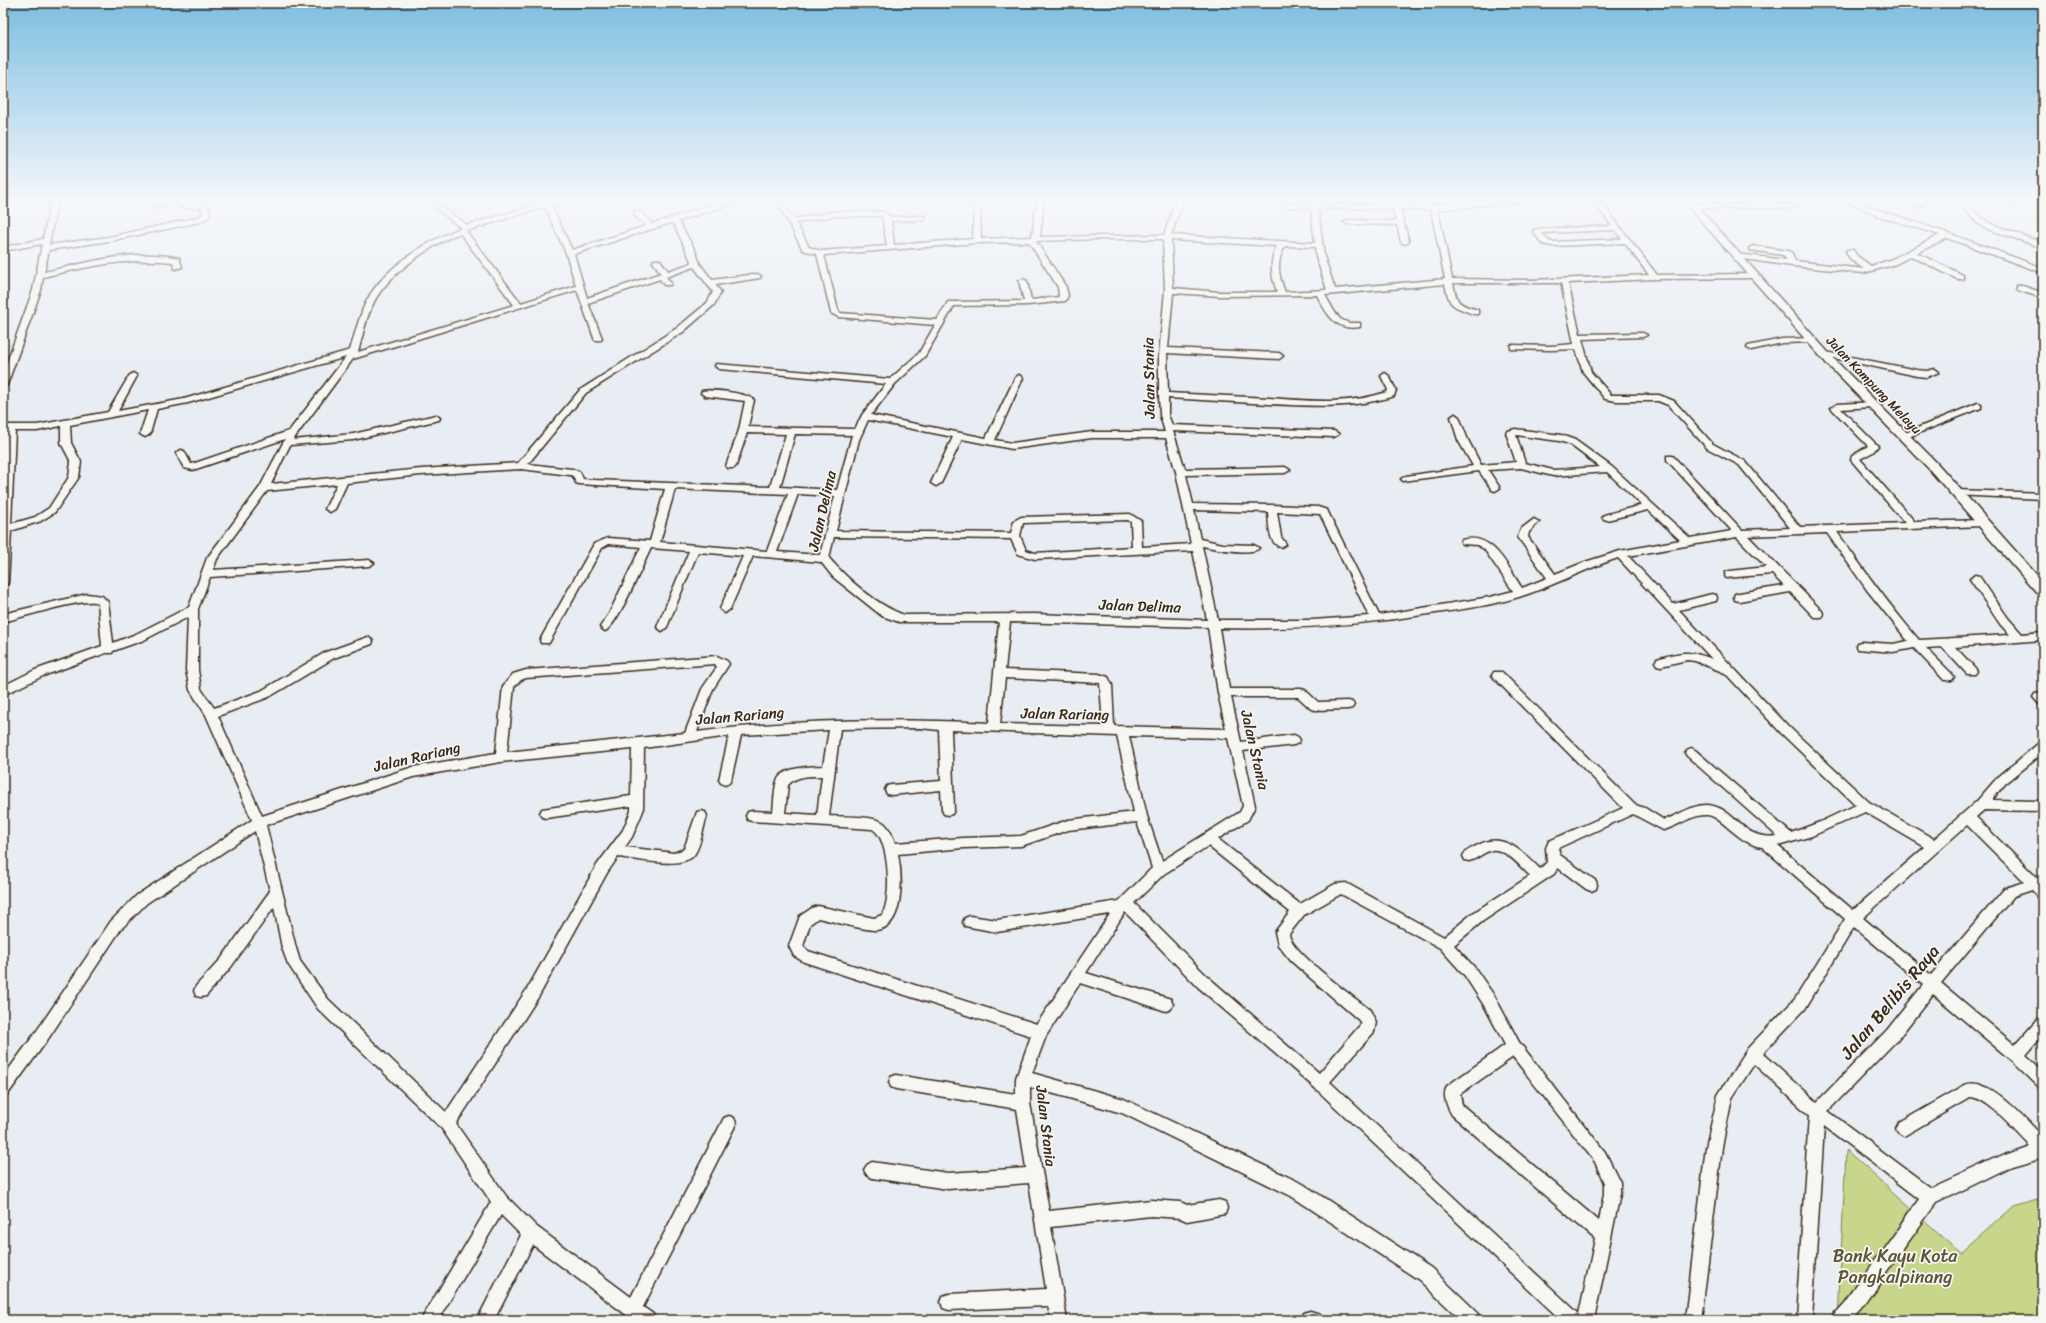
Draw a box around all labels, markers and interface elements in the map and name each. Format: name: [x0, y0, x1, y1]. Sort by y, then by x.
street label: Jalan Kampung Melayu: [1820, 330, 1927, 440]
street label: Jalan Stania: [1135, 337, 1163, 420]
street label: Jalan Delima: [800, 468, 844, 555]
street label: Jalan Delima: [1098, 592, 1182, 620]
street label: Jalan Rariang: [694, 699, 786, 733]
street label: Jalan Rariang: [1020, 700, 1110, 728]
street label: Jalan Stania: [1233, 707, 1277, 793]
street label: Jalan Rariang: [370, 734, 463, 780]
street label: Jalan Belibis Raya: [1831, 937, 1948, 1068]
street label: Jalan Stania: [1028, 1083, 1064, 1168]
park label: Bank Kayu Kota Pangkalpinang: [1833, 1240, 1958, 1293]

